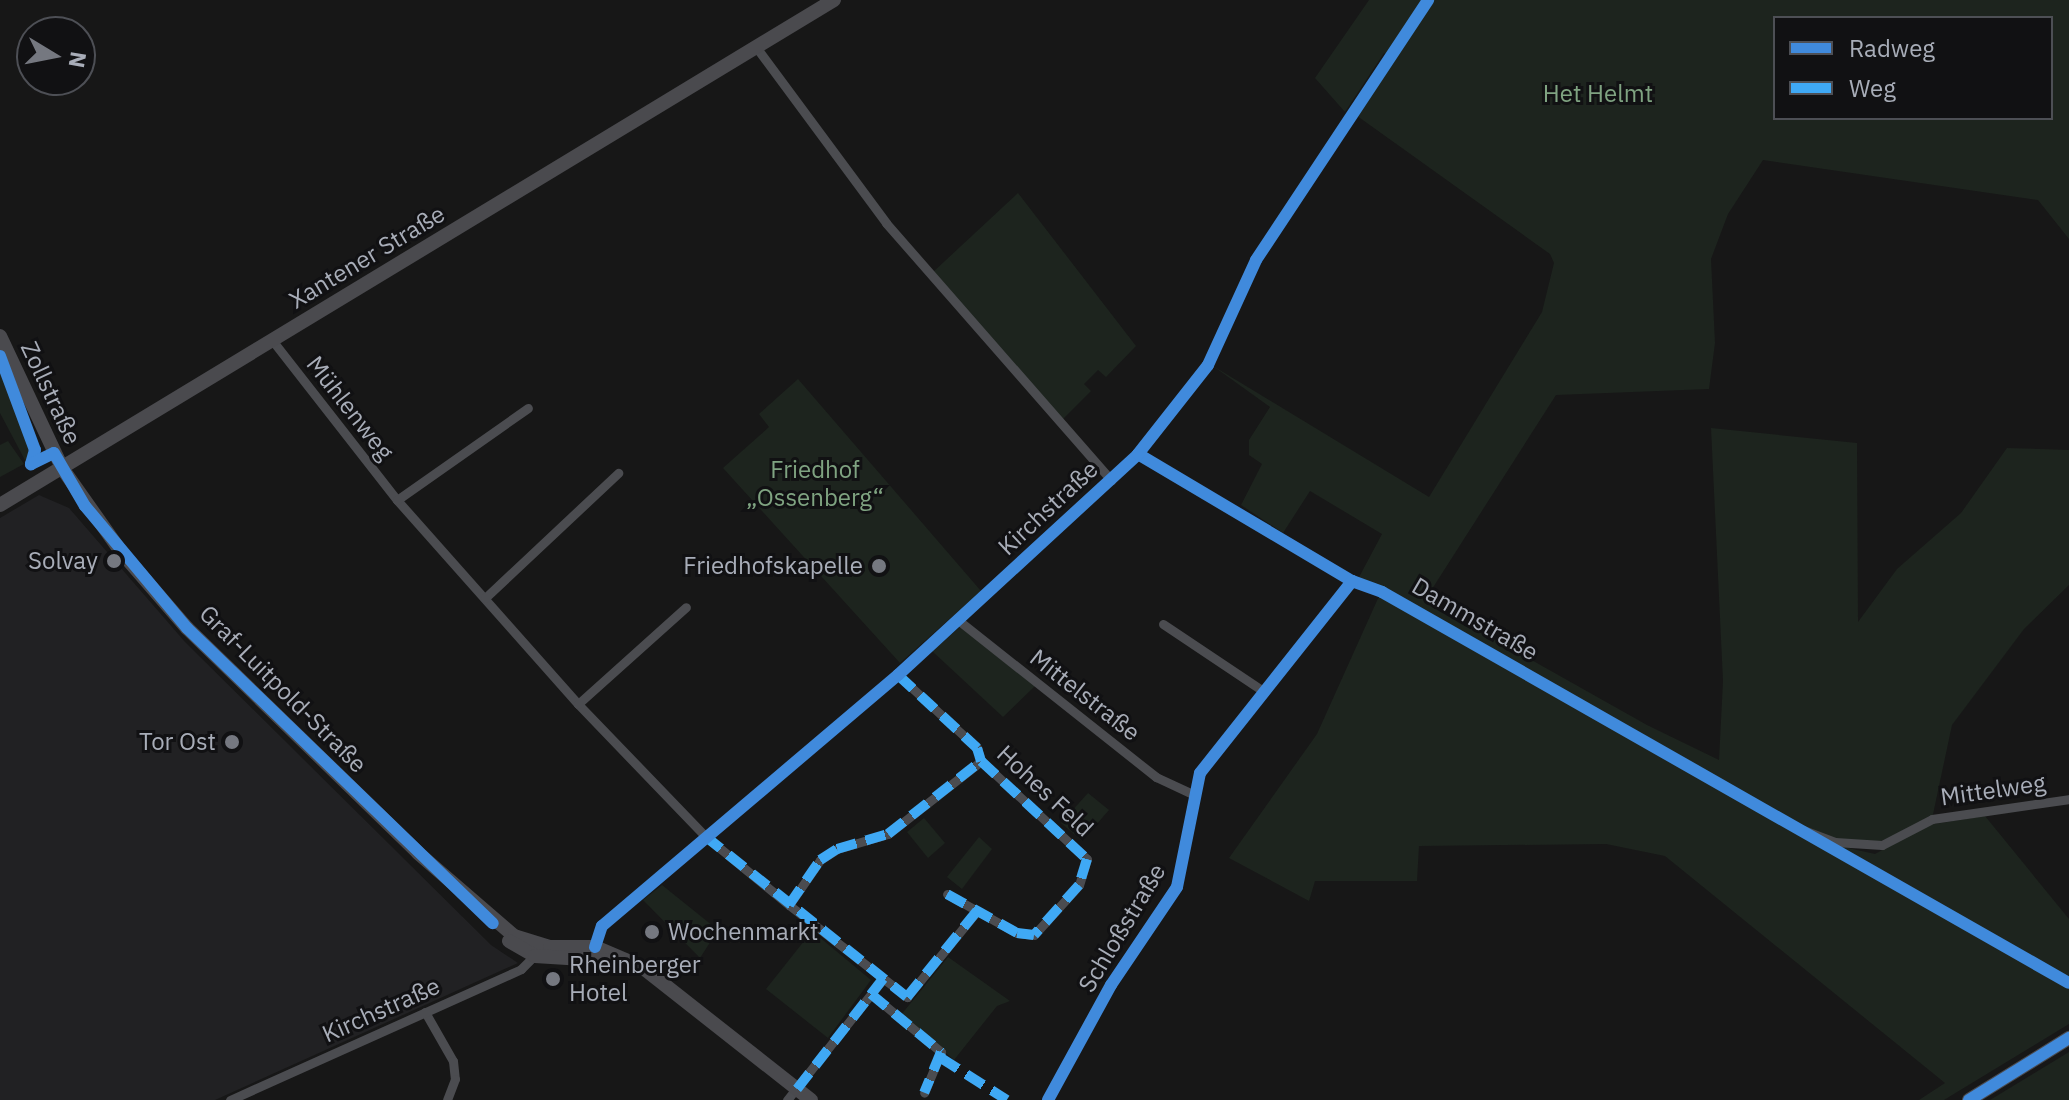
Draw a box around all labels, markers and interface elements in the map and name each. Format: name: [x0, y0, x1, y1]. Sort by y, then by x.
north arrow: [16, 16, 96, 96]
legend: [1773, 16, 2053, 120]
text: Radweg: [1849, 32, 1935, 64]
text: N: [62, 50, 94, 70]
text: Weg: [1849, 72, 1896, 104]
park label: Het Helmt: [1543, 80, 1653, 108]
street label: Xantener Straße: [284, 199, 450, 315]
street label: Zollstraße: [15, 337, 87, 449]
street label: Mühlenweg: [300, 350, 400, 466]
street label: Kirchstraße: [992, 455, 1104, 561]
park label: Friedhof „Ossenberg“: [746, 456, 884, 512]
place label: Solvay: [28, 547, 98, 575]
marker: Solvay: [105, 552, 123, 570]
place label: Friedhofskapelle: [683, 552, 863, 580]
marker: Friedhofskapelle: [870, 557, 888, 575]
street label: Dammstraße: [1407, 571, 1543, 667]
street label: Graf-Luitpold-Straße: [193, 599, 373, 779]
street label: Mittelstraße: [1024, 643, 1146, 747]
place label: Tor Ost: [139, 728, 216, 756]
marker: Tor Ost: [223, 733, 241, 751]
street label: Hohes Feld: [991, 739, 1099, 843]
street label: Mittelweg: [1939, 768, 2047, 812]
street label: Schloßstraße: [1072, 859, 1172, 997]
place label: Wochenmarkt: [668, 918, 818, 946]
marker: Wochenmarkt: [643, 923, 661, 941]
place label: Rheinberger Hotel: [569, 951, 701, 1007]
marker: Rheinberger Hotel: [544, 970, 562, 988]
street label: Kirchstraße: [318, 971, 444, 1049]

